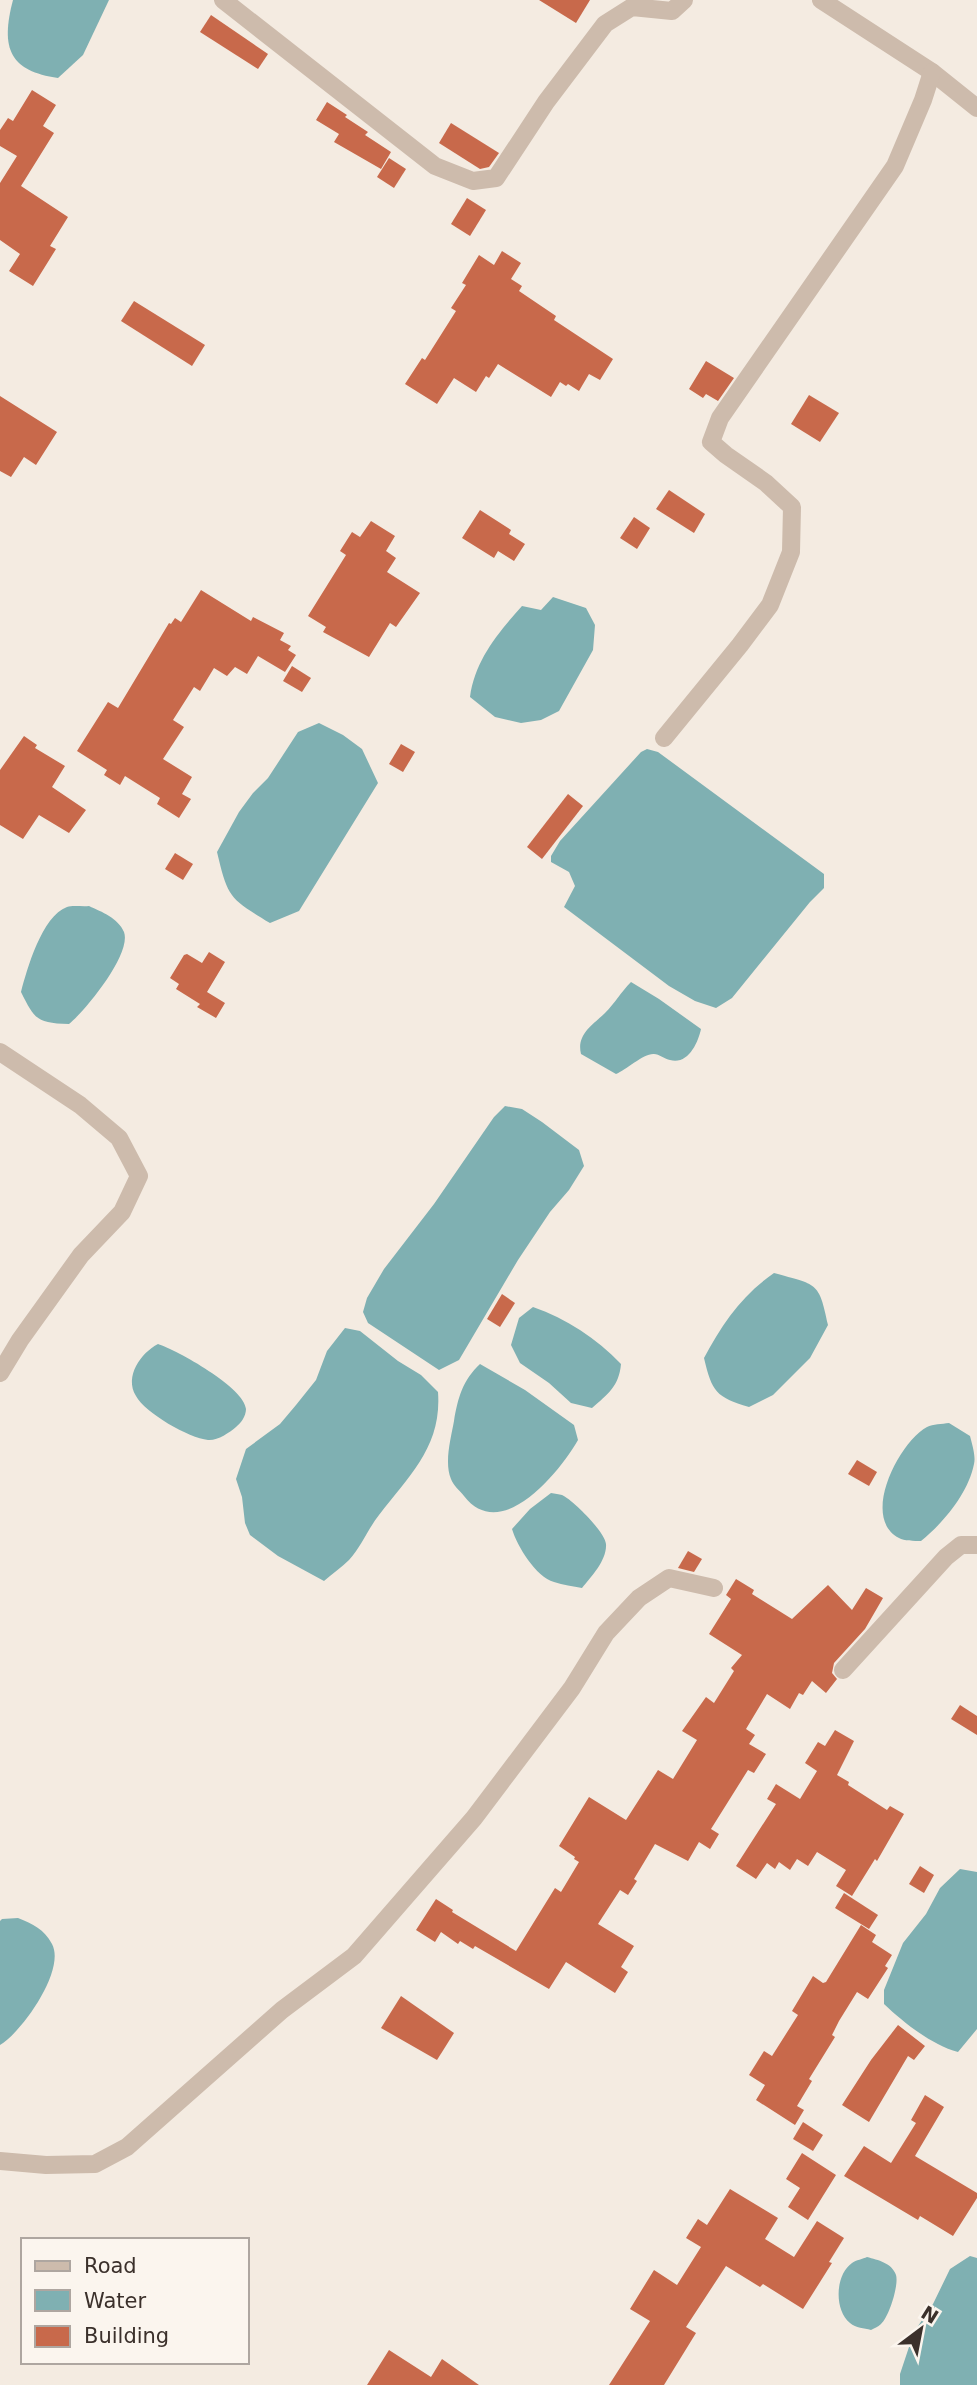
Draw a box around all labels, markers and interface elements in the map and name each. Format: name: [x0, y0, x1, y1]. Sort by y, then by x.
legend: [21, 2238, 248, 2364]
text: Road: [84, 2254, 137, 2278]
text: Water: [84, 2289, 146, 2313]
north arrow: [886, 2294, 956, 2364]
text: N: [917, 2301, 943, 2328]
text: Building: [84, 2324, 169, 2348]

